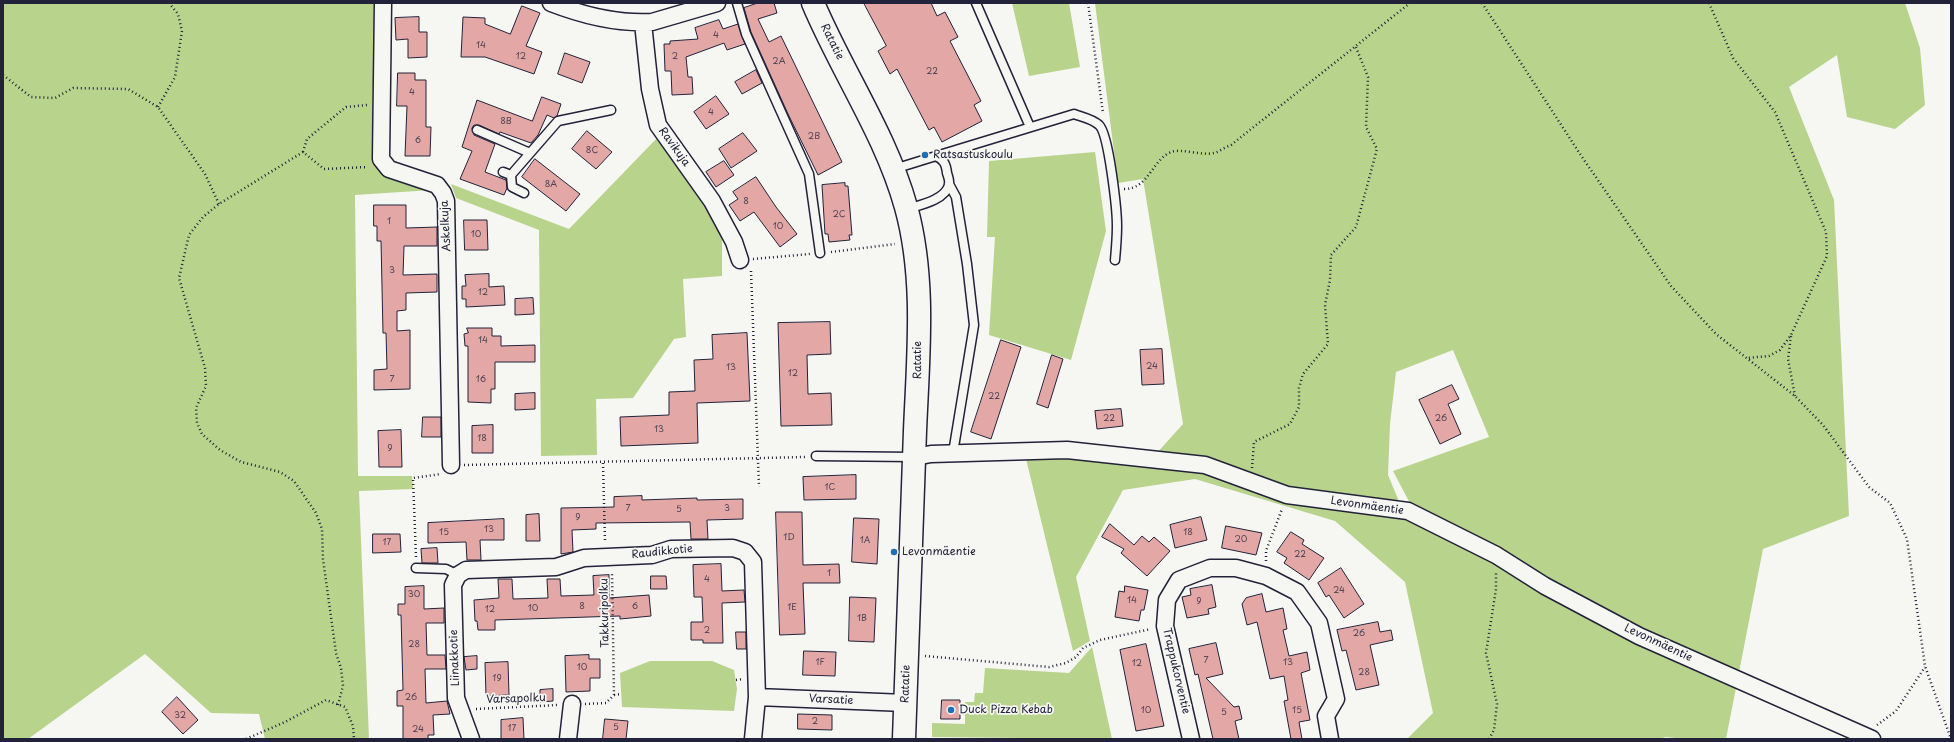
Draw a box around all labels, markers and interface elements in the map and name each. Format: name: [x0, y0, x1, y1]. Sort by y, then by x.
street label: Ratatie: [818, 22, 846, 62]
house number: 4: [713, 31, 719, 41]
house number: 14: [476, 41, 486, 51]
house number: 12: [516, 52, 526, 62]
house number: 2: [672, 52, 678, 62]
house number: 2A: [772, 57, 786, 67]
house number: 22: [926, 67, 938, 77]
house number: 4: [409, 88, 415, 98]
house number: 4: [708, 108, 714, 118]
house number: 8B: [500, 117, 512, 127]
street label: Ravikuja: [655, 125, 693, 169]
house number: 2B: [808, 132, 820, 142]
house number: 6: [415, 136, 421, 146]
house number: 8C: [586, 146, 598, 156]
place label: Ratsastuskoulu: [933, 148, 1013, 162]
marker: Ratsastuskoulu: [920, 150, 930, 160]
house number: 8A: [545, 180, 557, 190]
house number: 8: [743, 197, 749, 207]
street label: Askelkuja: [438, 200, 454, 252]
house number: 2C: [832, 210, 846, 220]
house number: 1: [387, 217, 391, 227]
house number: 10: [773, 222, 783, 232]
house number: 10: [471, 230, 481, 240]
house number: 3: [389, 266, 395, 276]
house number: 12: [478, 288, 488, 298]
house number: 14: [478, 336, 488, 346]
street label: Ratatie: [911, 341, 925, 379]
house number: 24: [1146, 362, 1158, 372]
house number: 13: [726, 363, 736, 373]
house number: 12: [788, 369, 798, 379]
house number: 7: [389, 375, 395, 385]
house number: 16: [476, 375, 486, 385]
house number: 22: [988, 392, 1000, 402]
house number: 22: [1103, 414, 1115, 424]
house number: 26: [1435, 414, 1447, 424]
house number: 13: [654, 425, 664, 435]
house number: 18: [477, 434, 487, 444]
house number: 9: [387, 444, 393, 454]
house number: 1C: [825, 483, 835, 493]
street label: Levonmäentie: [1330, 494, 1404, 518]
house number: 7: [625, 504, 631, 514]
house number: 3: [724, 504, 730, 514]
house number: 5: [676, 505, 682, 515]
house number: 9: [575, 513, 581, 523]
house number: 13: [484, 525, 494, 535]
house number: 15: [439, 528, 449, 538]
house number: 18: [1183, 528, 1193, 538]
house number: 1D: [783, 533, 795, 543]
house number: 20: [1235, 535, 1247, 545]
house number: 1A: [860, 536, 870, 546]
house number: 17: [383, 538, 391, 548]
street label: Raudikkotie: [631, 542, 693, 562]
place label: Levonmäentie: [902, 545, 976, 559]
marker: Levonmäentie: [889, 547, 899, 557]
house number: 22: [1294, 550, 1306, 560]
house number: 1: [827, 569, 831, 579]
house number: 4: [704, 575, 710, 585]
street label: Takkuripolku: [598, 578, 612, 648]
house number: 24: [1333, 586, 1345, 596]
house number: 30: [408, 590, 420, 600]
house number: 14: [1127, 596, 1137, 606]
house number: 9: [1196, 597, 1202, 607]
house number: 8: [579, 602, 585, 612]
house number: 6: [632, 602, 638, 612]
house number: 1E: [787, 603, 797, 613]
house number: 10: [528, 604, 538, 614]
house number: 12: [485, 605, 495, 615]
house number: 1B: [857, 614, 867, 624]
street label: Levonmäentie: [1622, 621, 1694, 665]
house number: 2: [704, 626, 710, 636]
street label: Trappukorventie: [1160, 627, 1192, 715]
street label: Liinakkotie: [447, 629, 463, 687]
house number: 26: [1353, 629, 1365, 639]
house number: 28: [408, 640, 420, 650]
house number: 7: [1203, 656, 1209, 666]
house number: 1F: [815, 658, 825, 668]
house number: 13: [1283, 658, 1293, 668]
house number: 12: [1132, 659, 1142, 669]
house number: 10: [577, 663, 587, 673]
street label: Ratatie: [899, 665, 913, 703]
house number: 28: [1358, 668, 1370, 678]
house number: 19: [492, 674, 502, 684]
street label: Varsapolku: [486, 691, 546, 707]
street label: Varsatie: [808, 692, 854, 708]
house number: 26: [405, 693, 417, 703]
place label: Duck Pizza Kebab: [959, 703, 1053, 717]
marker: Duck Pizza Kebab: [946, 705, 956, 715]
house number: 10: [1141, 706, 1151, 716]
house number: 15: [1292, 706, 1302, 716]
house number: 5: [1221, 708, 1227, 718]
house number: 32: [174, 711, 186, 721]
house number: 2: [812, 717, 818, 727]
house number: 5: [613, 723, 619, 733]
house number: 17: [508, 724, 516, 734]
house number: 24: [412, 725, 424, 735]

